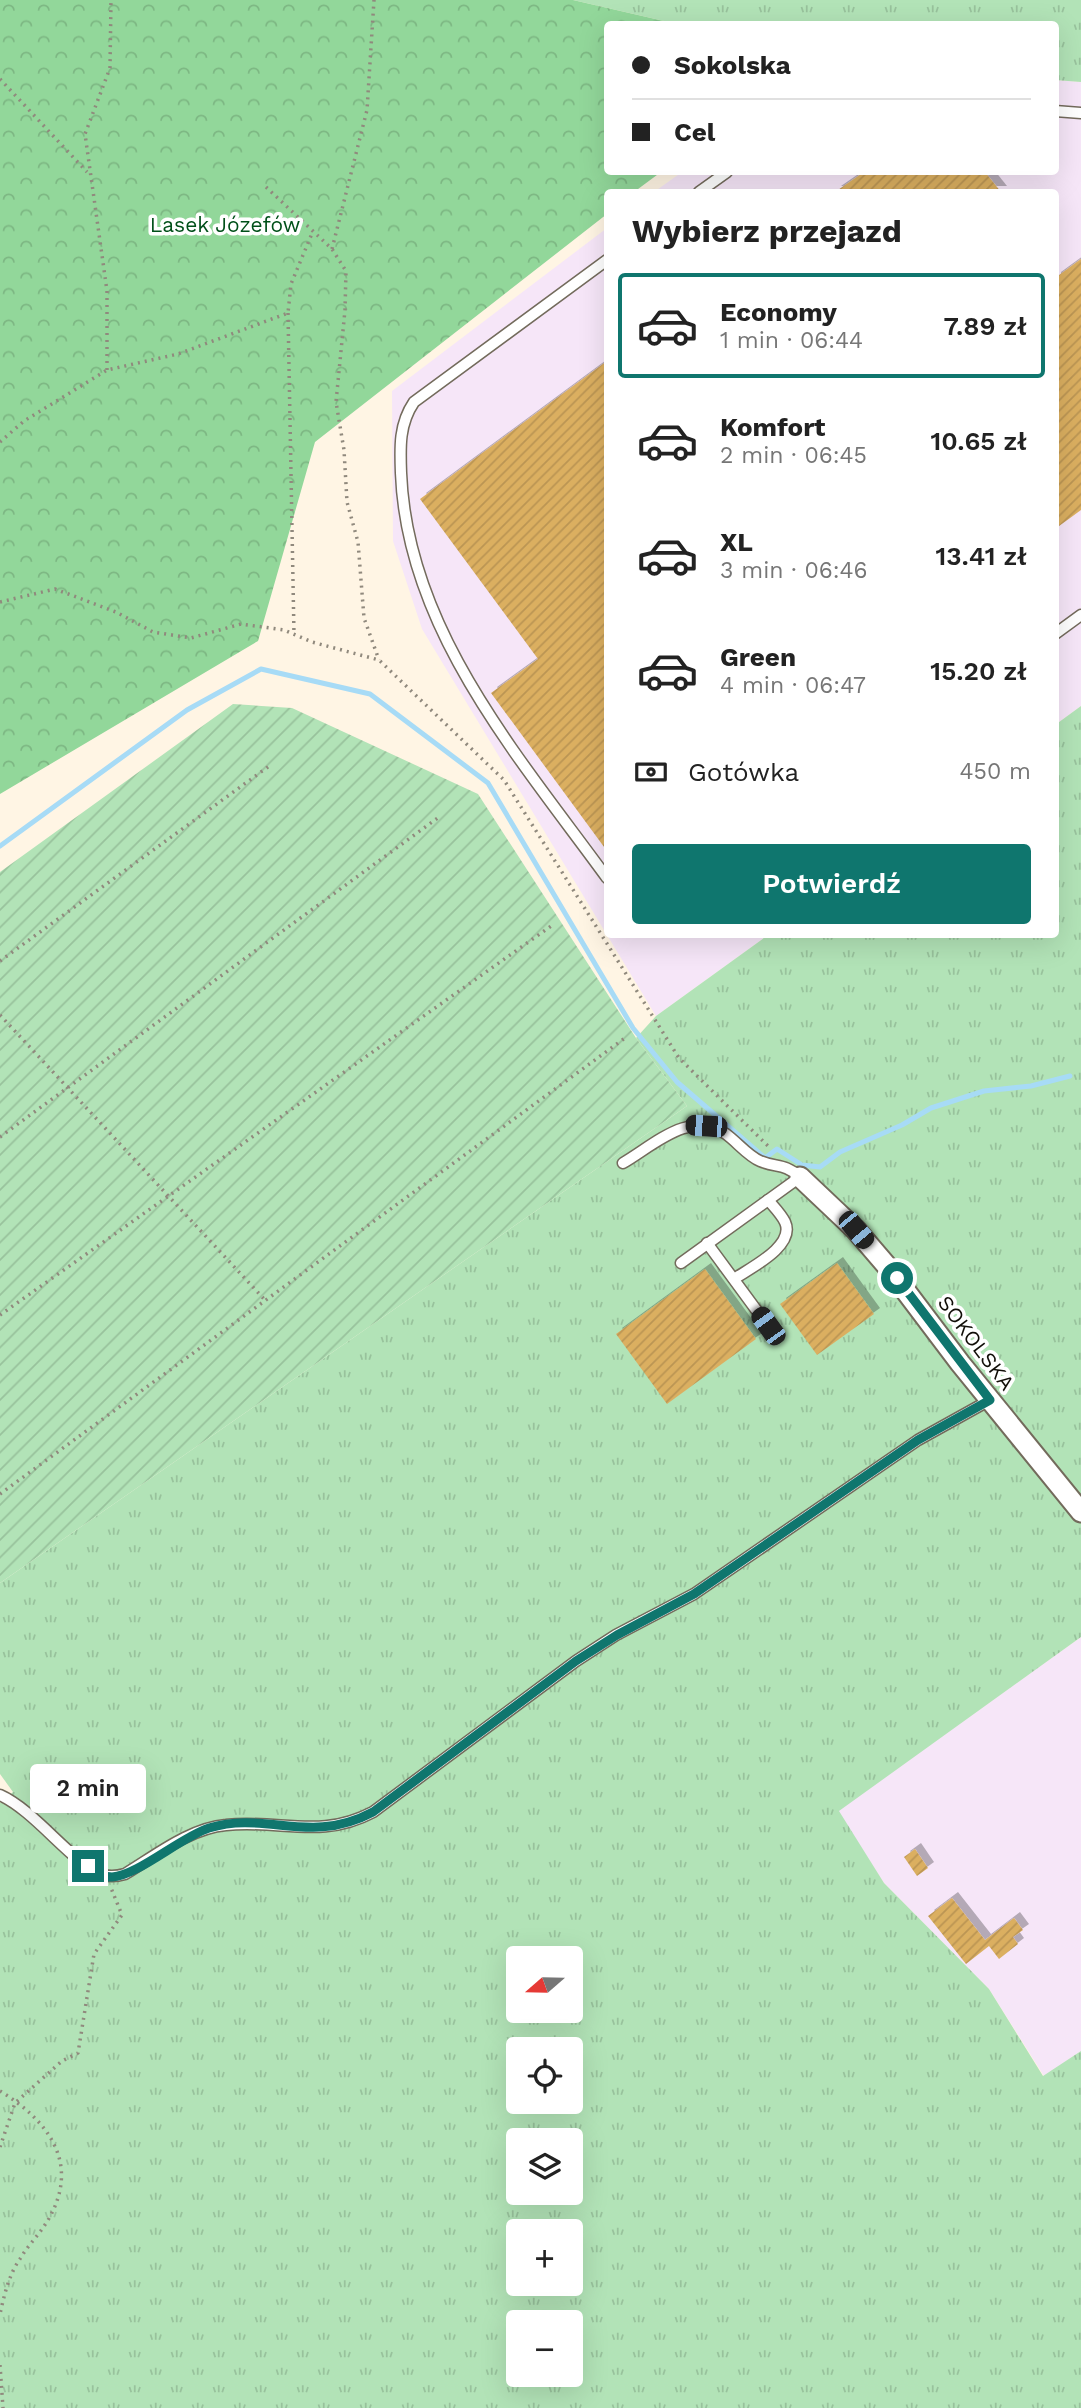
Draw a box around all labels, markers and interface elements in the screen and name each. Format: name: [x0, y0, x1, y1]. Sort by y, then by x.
text: Sokolska: [674, 50, 791, 80]
text: Cel: [674, 117, 715, 147]
park label: Lasek Józefów: [150, 212, 300, 237]
text: Wybierz przejazd: [632, 212, 902, 250]
icon: car: [636, 294, 699, 357]
text: Economy: [720, 297, 837, 327]
text: 7.89 zł: [943, 311, 1027, 341]
text: 1 min · 06:44: [720, 327, 863, 354]
icon: car: [636, 409, 699, 472]
text: Komfort: [720, 412, 825, 442]
text: 10.65 zł: [930, 426, 1027, 456]
text: 2 min · 06:45: [720, 442, 867, 469]
icon: car: [636, 524, 699, 587]
text: XL: [720, 527, 753, 557]
text: 13.41 zł: [935, 541, 1027, 571]
text: 3 min · 06:46: [720, 557, 868, 584]
icon: car: [636, 639, 699, 702]
text: Green: [720, 642, 796, 672]
text: 15.20 zł: [930, 656, 1027, 686]
text: 4 min · 06:47: [720, 672, 866, 699]
icon: cash: [632, 753, 670, 791]
text: Gotówka: [688, 757, 799, 787]
text: 450 m: [959, 758, 1031, 785]
button: Potwierdź: [632, 844, 1031, 924]
car: [685, 1114, 728, 1138]
car: [835, 1207, 878, 1253]
route start: [881, 1262, 913, 1294]
street label: SOKOLSKA: [933, 1291, 1020, 1395]
car: [748, 1303, 789, 1349]
callout: 2 min: [30, 1764, 146, 1814]
text: 2 min: [56, 1775, 120, 1802]
route end: [72, 1850, 104, 1882]
north arrow: [506, 1946, 583, 2023]
map controls: [506, 1946, 583, 2387]
button: locate: [506, 2037, 583, 2114]
button: layers: [506, 2128, 583, 2205]
button: +: [506, 2219, 583, 2296]
button: −: [506, 2310, 583, 2387]

